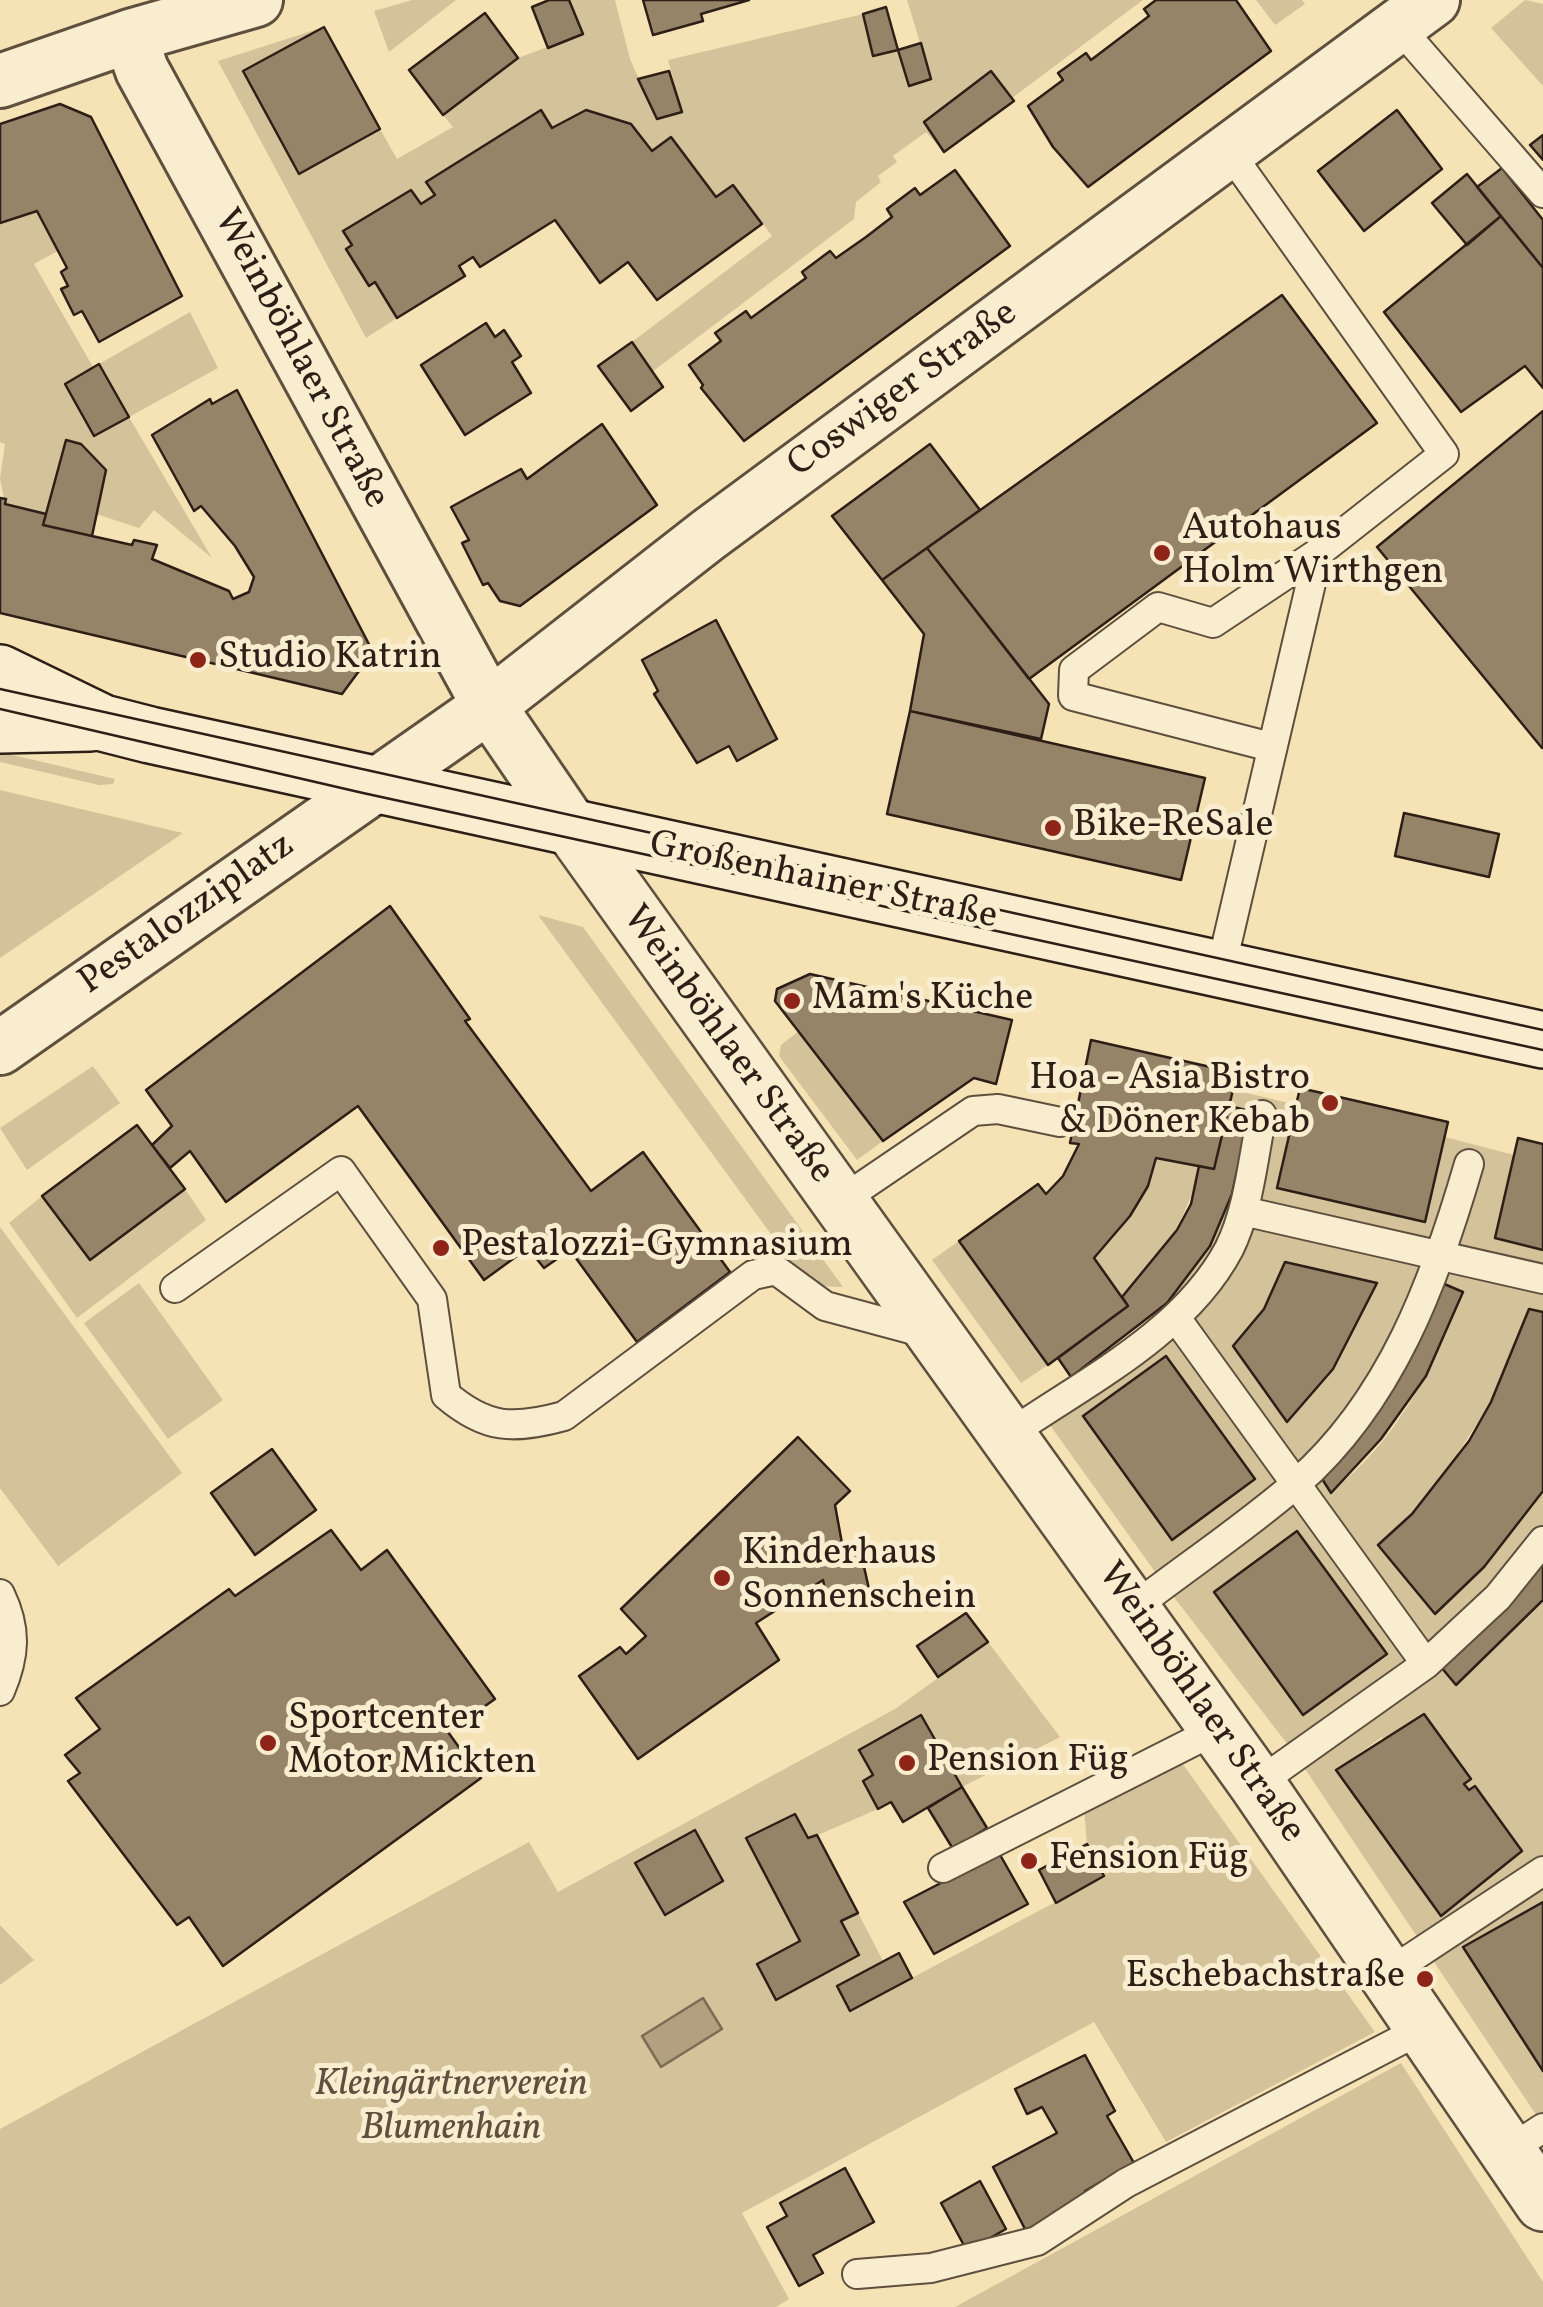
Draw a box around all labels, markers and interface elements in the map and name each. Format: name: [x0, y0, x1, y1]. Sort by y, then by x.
street label: Weinböhlaer Straße: [201, 203, 397, 517]
street label: Coswiger Straße: [780, 293, 1028, 489]
place label: Autohaus Holm Wirthgen: [1182, 508, 1443, 598]
marker: Autohaus Holm Wirthgen: [1151, 542, 1173, 564]
place label: Studio Katrin: [218, 637, 442, 683]
marker: Studio Katrin: [187, 649, 209, 671]
place label: Bike-ReSale: [1073, 805, 1274, 851]
marker: Bike-ReSale: [1042, 817, 1064, 839]
street label: Großenhainer Straße: [645, 824, 1001, 942]
street label: Pestalozziplatz: [72, 825, 304, 1007]
street label: Weinböhlaer Straße: [610, 898, 842, 1194]
place label: Mam's Küche: [812, 978, 1033, 1024]
marker: Mam's Küche: [781, 990, 803, 1012]
place label: Hoa - Asia Bistro & Döner Kebab: [1029, 1058, 1310, 1148]
marker: Hoa - Asia Bistro & Döner Kebab: [1319, 1092, 1341, 1114]
place label: Pestalozzi-Gymnasium: [461, 1225, 853, 1271]
marker: Pestalozzi-Gymnasium: [430, 1237, 452, 1259]
place label: Kinderhaus Sonnenschein: [742, 1533, 976, 1622]
street label: Weinböhlaer Straße: [1085, 1555, 1313, 1853]
marker: Kinderhaus Sonnenschein: [711, 1567, 733, 1589]
place label: Sportcenter Motor Mickten: [288, 1698, 537, 1788]
marker: Sportcenter Motor Mickten: [257, 1732, 279, 1754]
place label: Pension Füg: [927, 1740, 1129, 1786]
marker: Pension Füg: [896, 1752, 918, 1774]
place label: Fension Füg: [1049, 1838, 1249, 1884]
marker: Fension Füg: [1018, 1850, 1040, 1872]
place label: Eschebachstraße: [1126, 1956, 1405, 2002]
marker: Eschebachstraße: [1414, 1968, 1436, 1990]
park label: Kleingärtnerverein Blumenhain: [314, 2064, 588, 2154]

